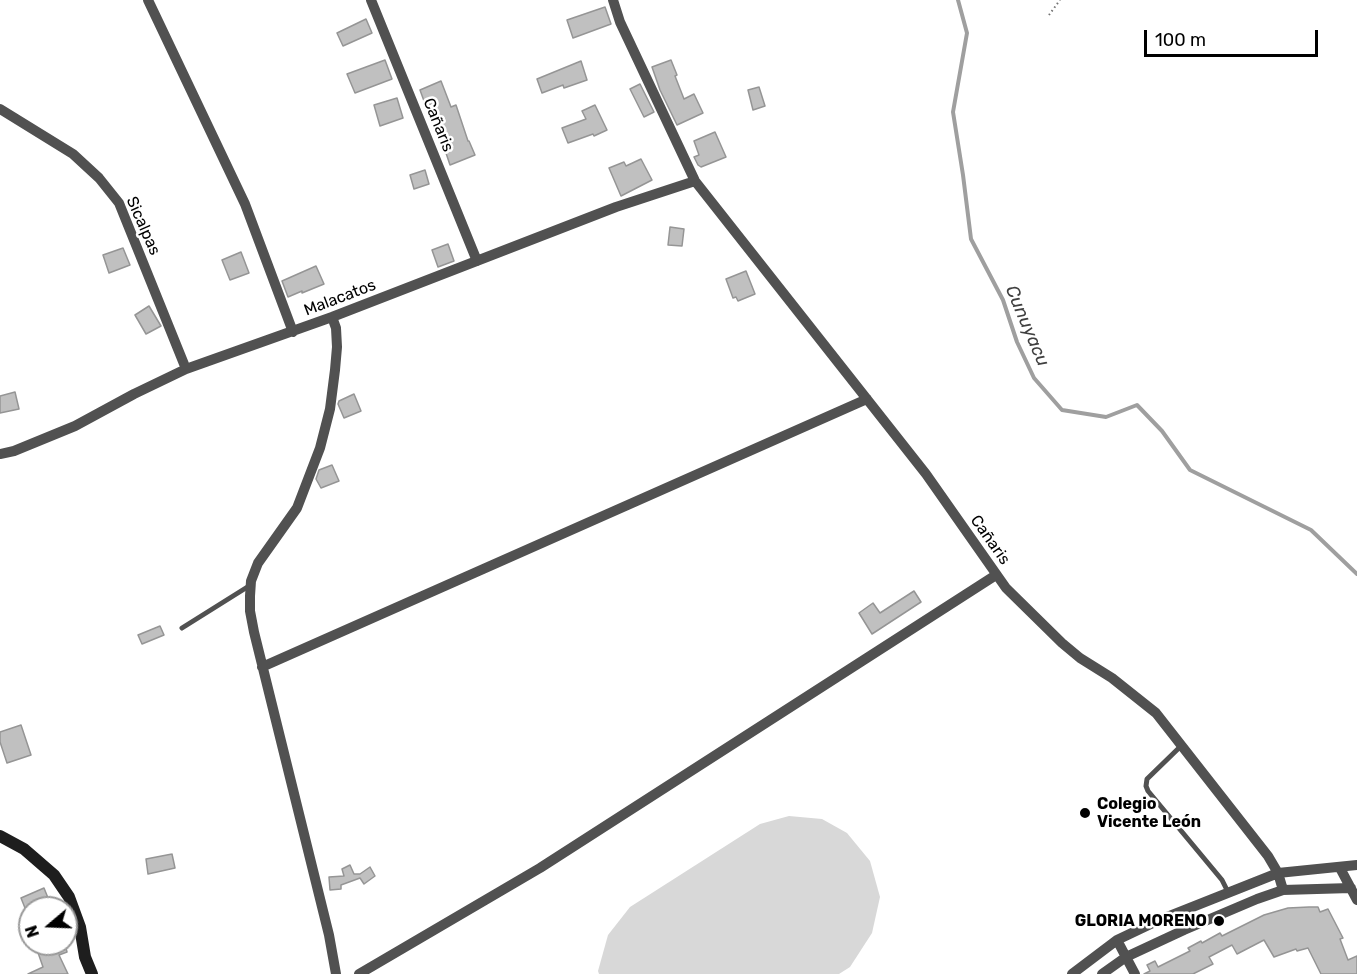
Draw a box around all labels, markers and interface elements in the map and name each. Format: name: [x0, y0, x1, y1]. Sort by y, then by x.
scale bar: [1147, 18, 1321, 56]
text: 100 m: [1155, 29, 1206, 51]
street label: Cañaris: [419, 95, 457, 155]
street label: Sicalpas: [122, 194, 164, 258]
street label: Malacatos: [301, 276, 379, 320]
water label: Cunuyacu: [1000, 282, 1054, 370]
street label: Cañaris: [966, 512, 1014, 568]
place label: Colegio Vicente León: [1097, 794, 1201, 832]
marker: Colegio Vicente León: [1078, 806, 1092, 820]
north arrow: [18, 896, 78, 956]
place label: GLORIA MORENO: [1075, 911, 1207, 931]
marker: GLORIA MORENO: [1212, 914, 1226, 928]
text: N: [22, 923, 43, 940]

